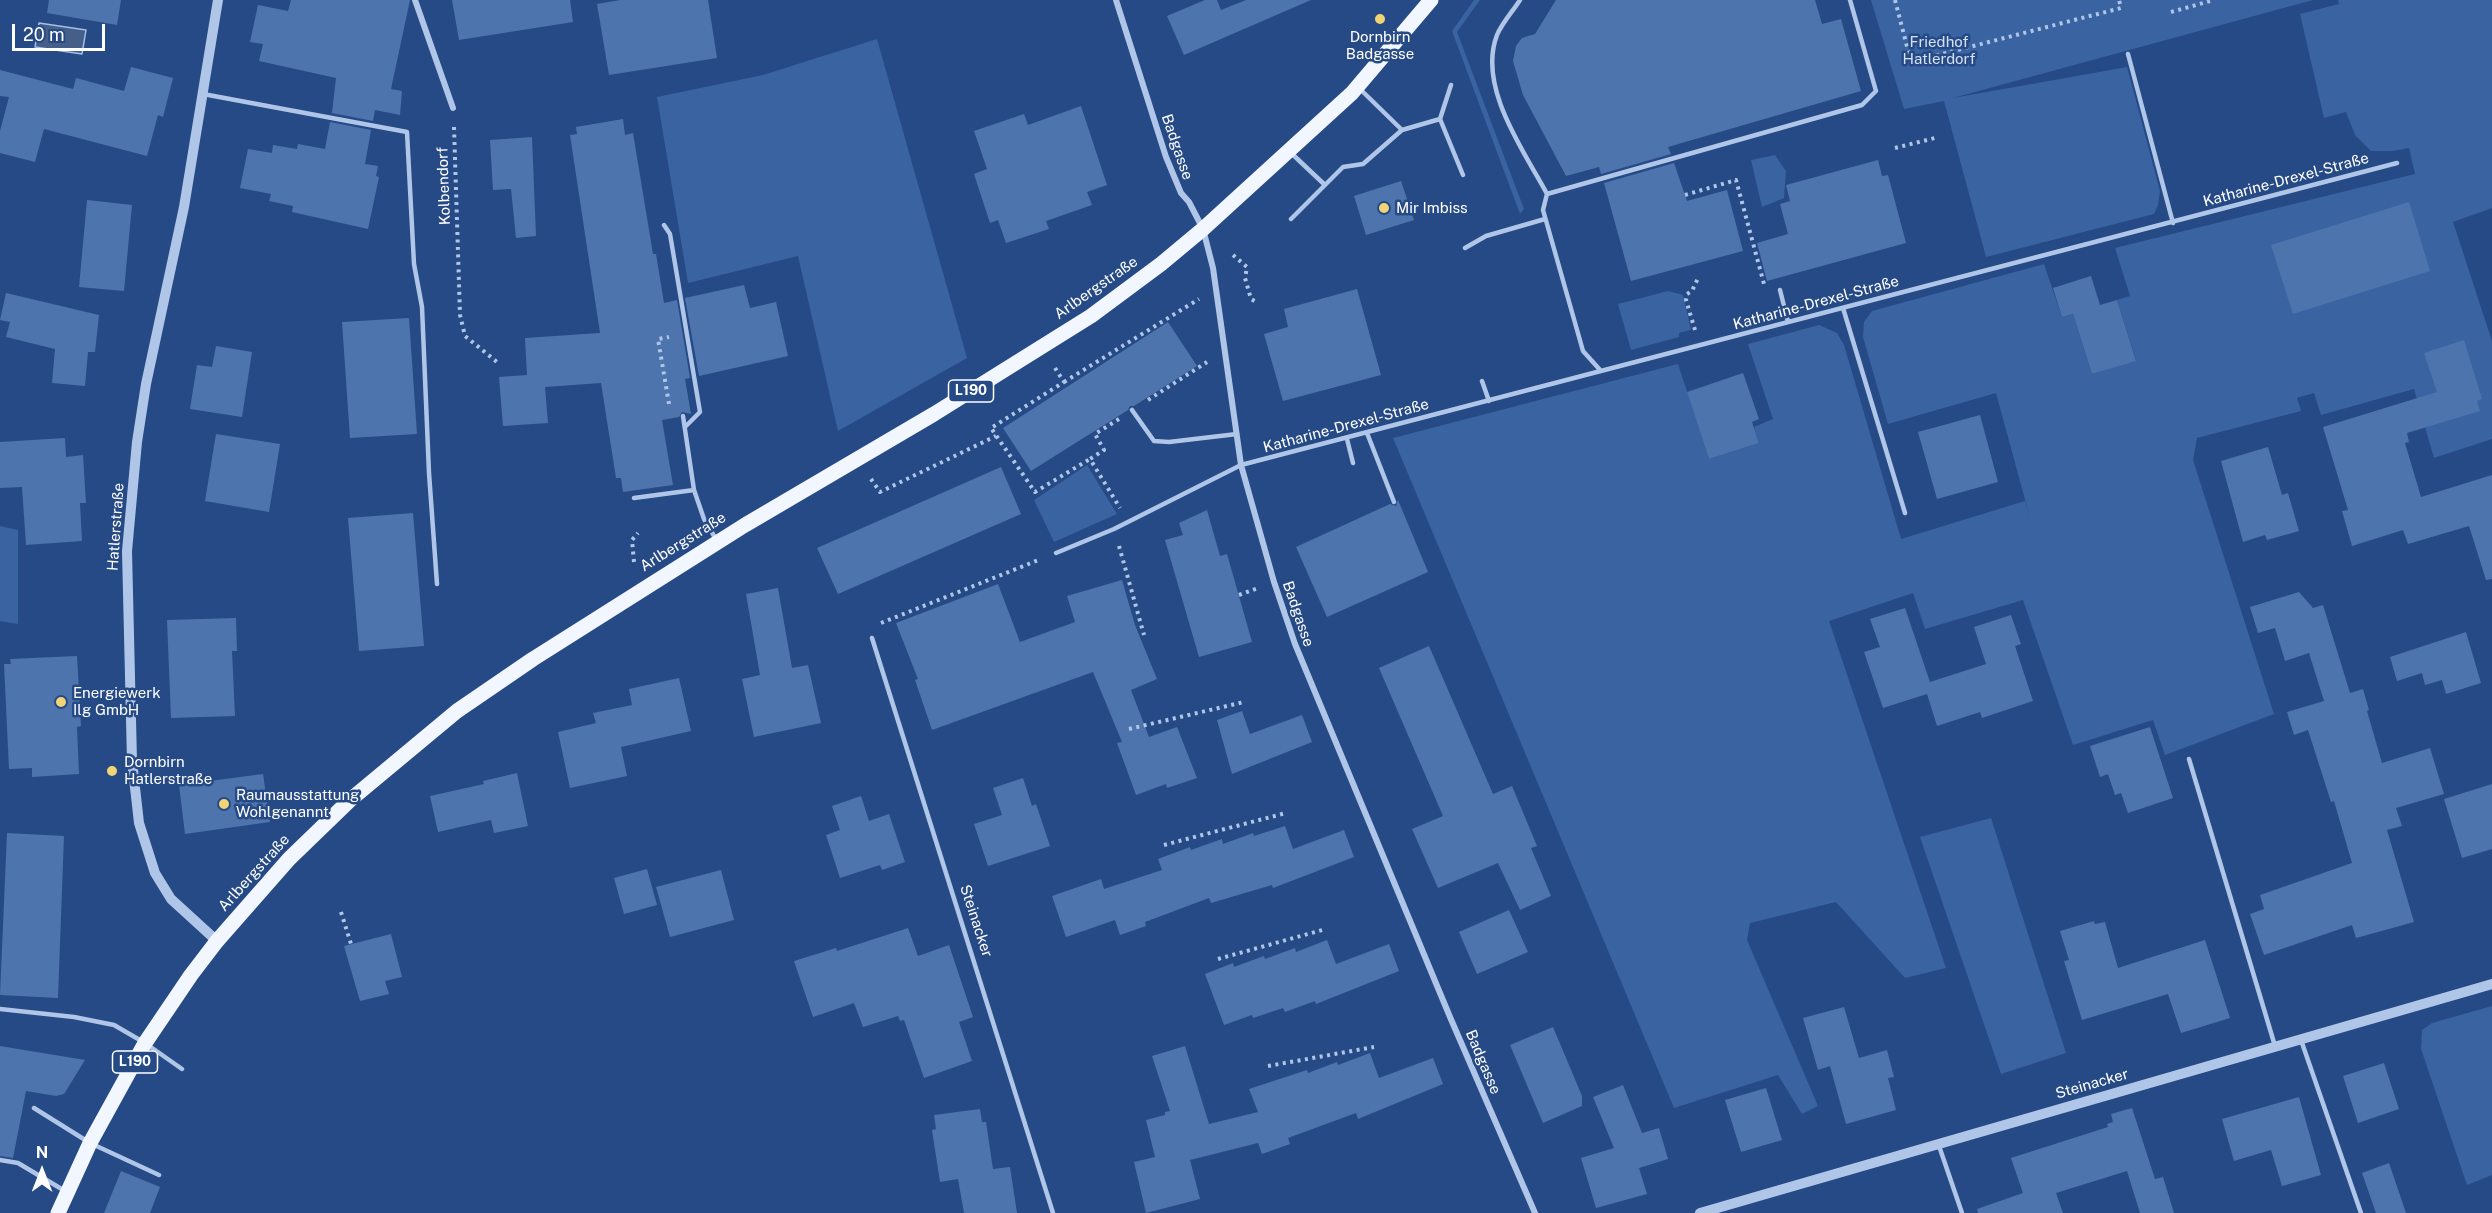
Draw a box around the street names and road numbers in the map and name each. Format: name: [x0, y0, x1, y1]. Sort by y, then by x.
street label: Badgasse: [1157, 112, 1197, 182]
street label: Kolbendorf: [434, 147, 454, 225]
street label: Katharine-Drexel-Straße: [2201, 149, 2371, 211]
street label: Arlbergstraße: [1051, 253, 1141, 323]
street label: Katharine-Drexel-Straße: [1731, 272, 1901, 334]
road number: L190: [948, 380, 994, 402]
street label: Katharine-Drexel-Straße: [1261, 395, 1431, 457]
street label: Hatlerstraße: [104, 482, 128, 572]
street label: Arlbergstraße: [637, 509, 729, 575]
street label: Badgasse: [1278, 579, 1318, 649]
street label: Arlbergstraße: [215, 831, 293, 915]
street label: Steinacker: [956, 883, 996, 959]
street label: Badgasse: [1461, 1027, 1505, 1097]
road number: L190: [112, 1051, 158, 1073]
street label: Steinacker: [2053, 1065, 2131, 1103]

